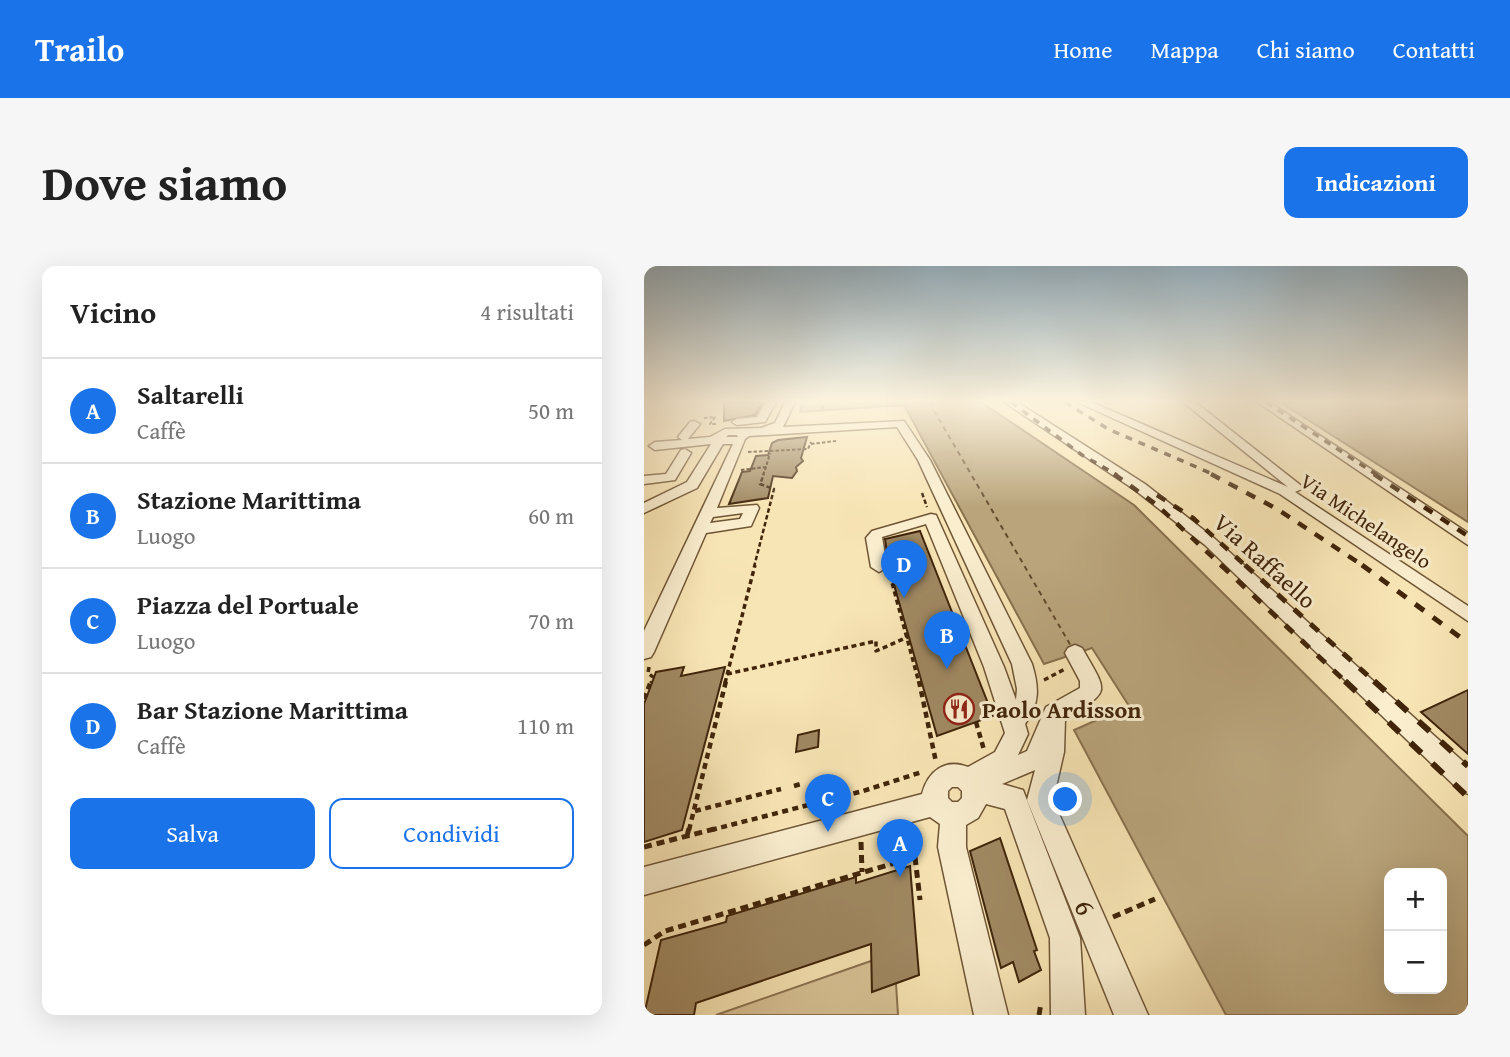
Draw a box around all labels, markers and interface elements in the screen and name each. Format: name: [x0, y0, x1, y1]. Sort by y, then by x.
text: Trailo: [35, 25, 124, 73]
text: Home: [1053, 32, 1112, 67]
text: Mappa: [1150, 32, 1219, 67]
text: Chi siamo: [1257, 32, 1355, 67]
text: Contatti: [1393, 32, 1475, 67]
text: Dove siamo: [42, 146, 287, 218]
button: Indicazioni: [1284, 147, 1468, 218]
text: Vicino: [70, 290, 156, 334]
text: 4 risultati: [480, 295, 574, 328]
text: Saltarelli: [137, 375, 244, 414]
text: A: [86, 394, 100, 427]
text: 50 m: [528, 394, 574, 427]
text: Caffè: [137, 414, 186, 447]
street label: Via Michelangelo: [1294, 466, 1438, 576]
text: Stazione Marittima: [137, 480, 361, 519]
text: B: [86, 499, 100, 532]
text: 60 m: [528, 499, 574, 532]
street label: Via Raffaello: [1206, 505, 1324, 617]
text: Luogo: [137, 519, 196, 552]
pin: D: [881, 540, 927, 598]
text: Piazza del Portuale: [137, 585, 359, 624]
text: C: [86, 604, 100, 637]
text: 70 m: [528, 604, 574, 637]
pin: B: [924, 611, 970, 669]
text: Luogo: [137, 624, 196, 657]
text: Bar Stazione Marittima: [137, 690, 408, 729]
restaurant icon: Paolo Ardisson: [942, 692, 976, 726]
place label: Paolo Ardisson: [982, 692, 1141, 727]
text: D: [86, 709, 100, 742]
text: 110 m: [517, 709, 574, 742]
text: Caffè: [137, 729, 186, 762]
pin: C: [805, 774, 851, 832]
your location: [1048, 782, 1082, 816]
button: Salva: [70, 798, 315, 869]
button: Condividi: [329, 798, 574, 869]
pin: A: [877, 819, 923, 877]
map controls: [1384, 868, 1447, 994]
button: +: [1384, 868, 1447, 931]
street label: 6: [1064, 893, 1108, 921]
button: −: [1384, 931, 1447, 994]

